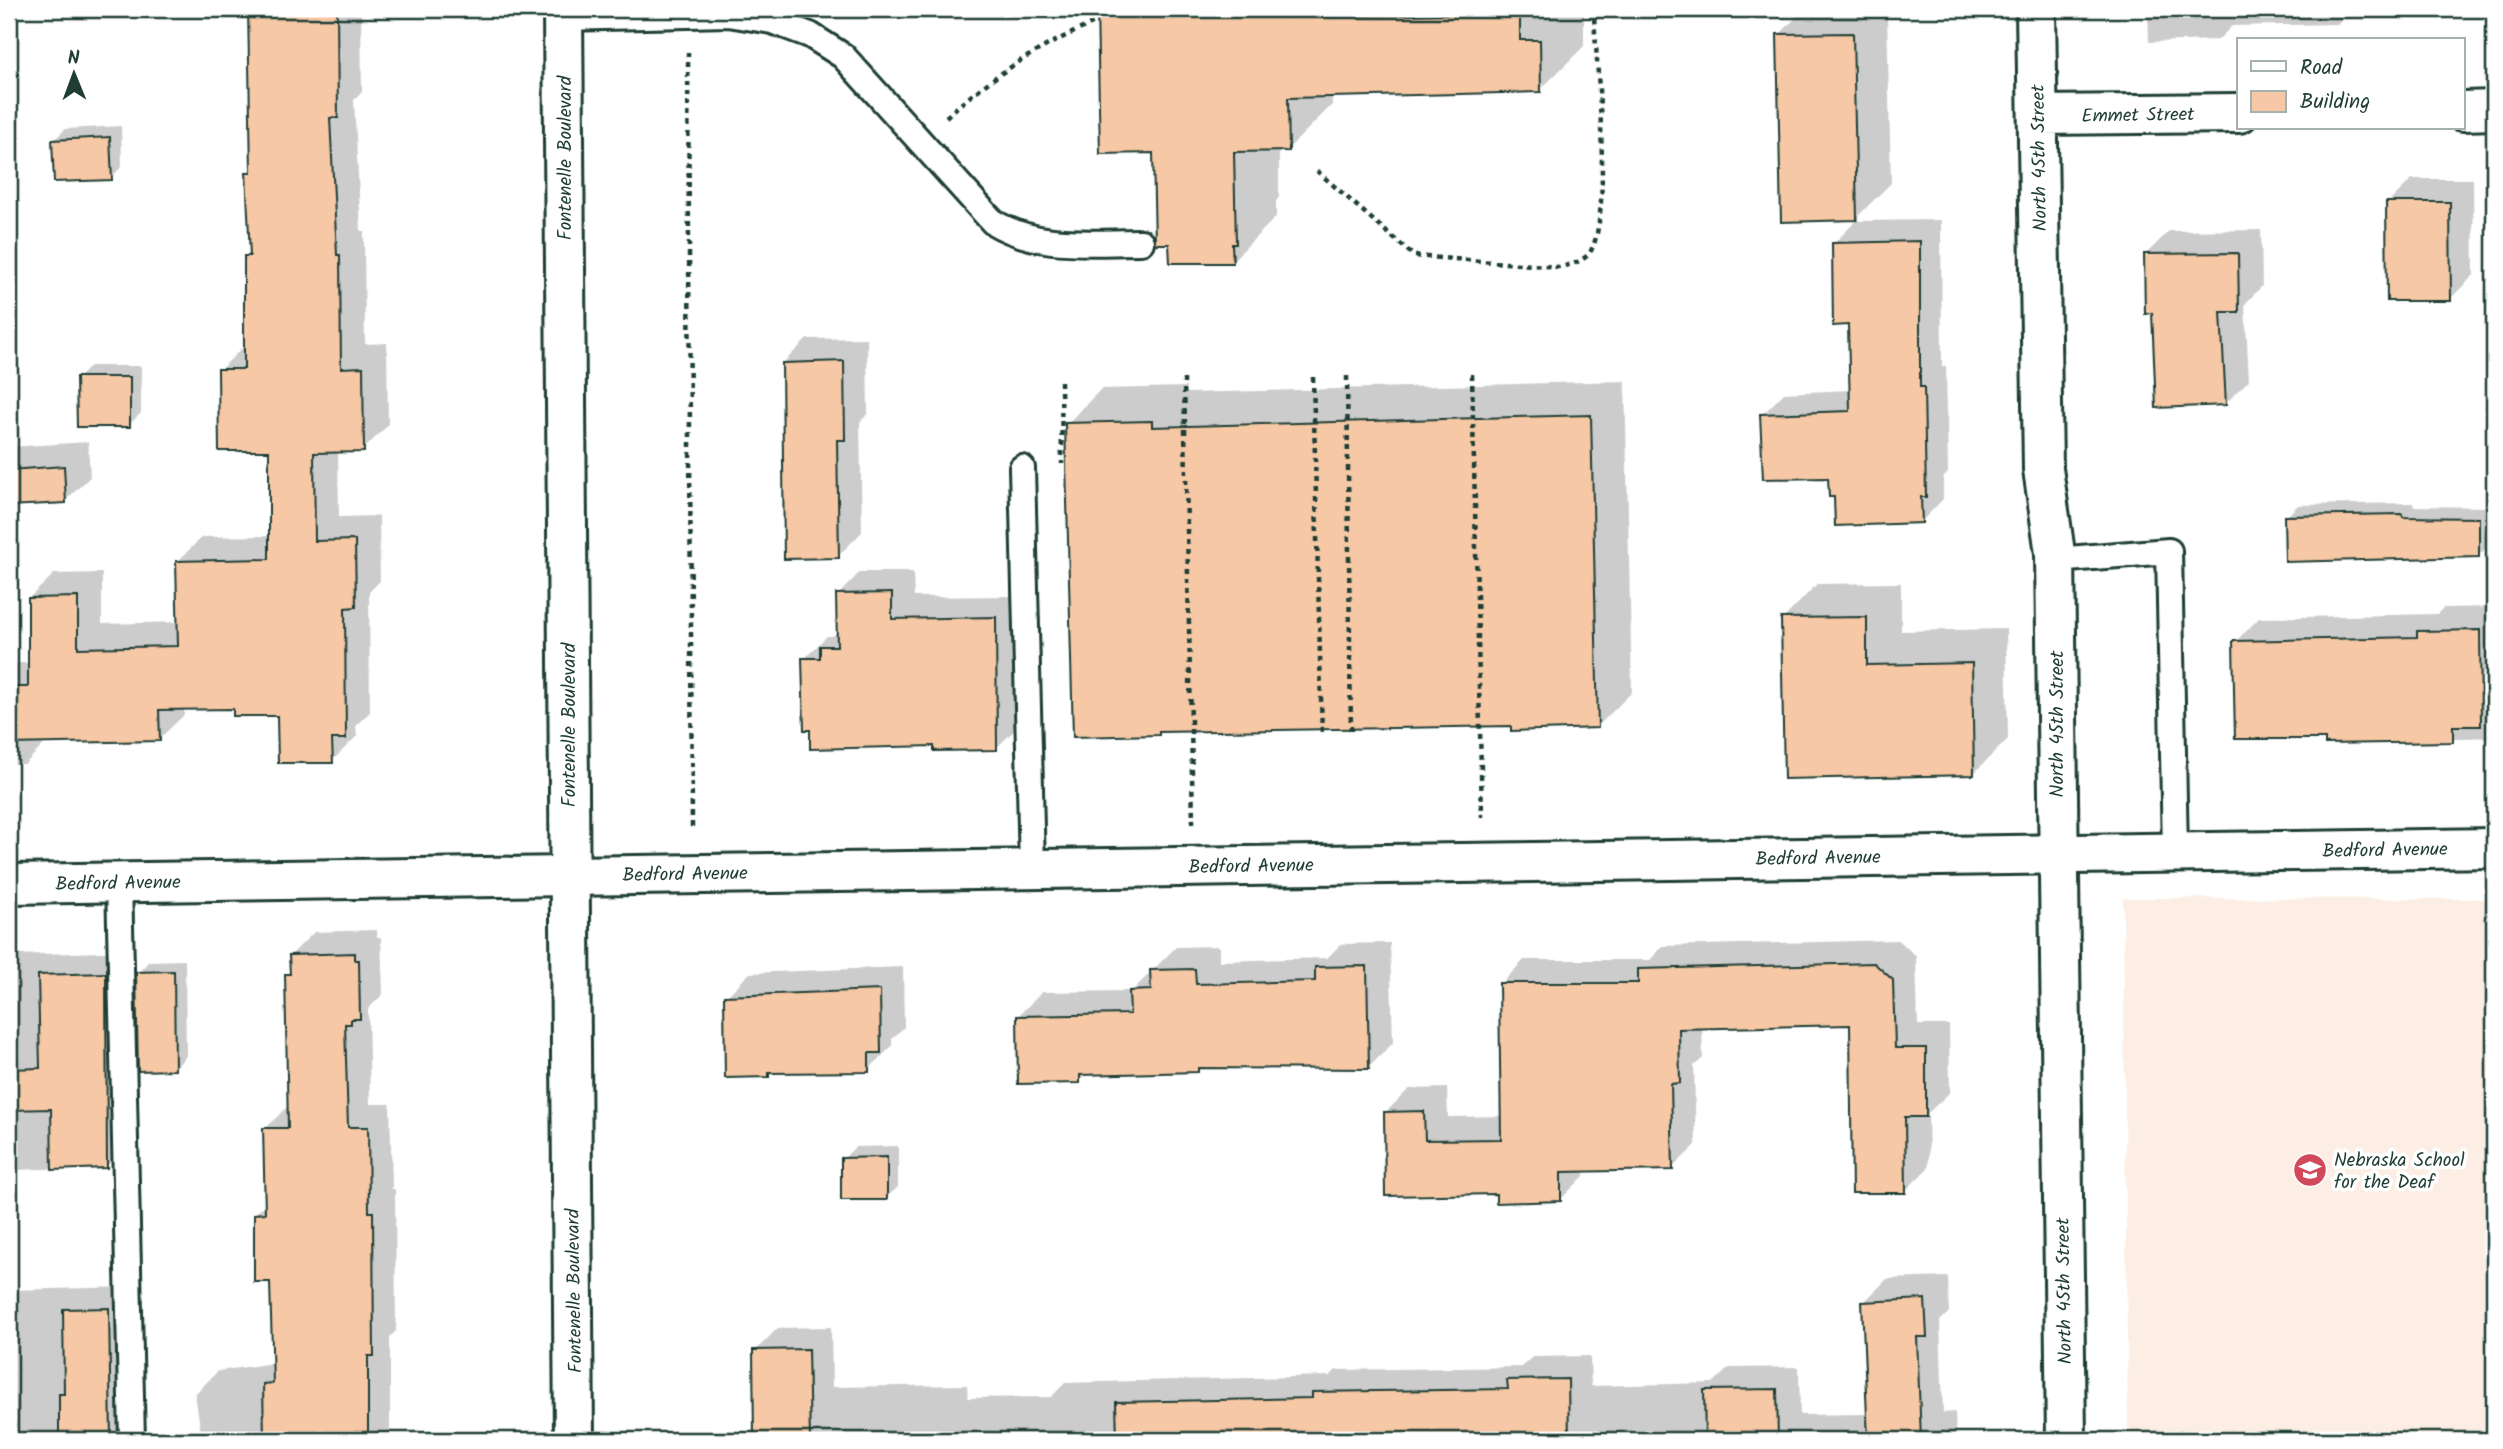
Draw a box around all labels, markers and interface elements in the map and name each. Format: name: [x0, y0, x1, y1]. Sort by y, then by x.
north arrow: [38, 38, 108, 108]
legend: [2237, 38, 2464, 130]
text: N: [67, 44, 80, 74]
text: Road: [2300, 52, 2343, 85]
street label: Fontenelle Boulevard: [551, 75, 581, 240]
street label: North 45th Street: [2024, 84, 2056, 232]
text: Building: [2300, 86, 2370, 119]
street label: Emmet Street: [2081, 100, 2195, 132]
street label: Fontenelle Boulevard: [555, 642, 585, 807]
street label: North 45th Street: [2043, 650, 2073, 797]
street label: Bedford Avenue: [2322, 835, 2448, 867]
street label: Bedford Avenue: [1755, 843, 1881, 875]
street label: Bedford Avenue: [1188, 851, 1314, 883]
street label: Bedford Avenue: [622, 859, 748, 891]
street label: Bedford Avenue: [55, 868, 181, 900]
place label: Nebraska School for the Deaf: [2334, 1146, 2465, 1198]
school or university icon: Nebraska School for the Deaf: [2291, 1151, 2329, 1189]
street label: Fontenelle Boulevard: [559, 1208, 591, 1373]
street label: North 45th Street: [2049, 1217, 2081, 1365]

